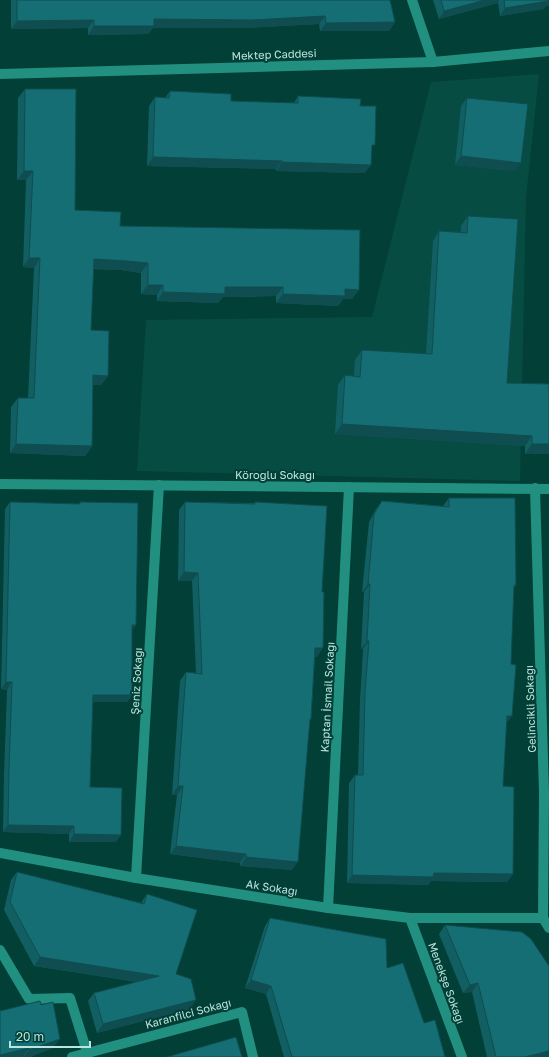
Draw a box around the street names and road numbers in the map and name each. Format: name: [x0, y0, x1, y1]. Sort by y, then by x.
street label: Mektep Caddesi: [231, 46, 317, 62]
street label: Köroğlu Sokağı: [235, 468, 315, 481]
street label: Kaptan İsmail Sokağı: [318, 641, 336, 753]
street label: Şeniz Sokağı: [128, 647, 144, 715]
street label: Gelincikli Sokağı: [522, 665, 538, 753]
street label: Ak Sokağı: [245, 877, 299, 897]
street label: Menekşe Sokağı: [426, 940, 468, 1026]
street label: Karanfilci Sokağı: [144, 995, 232, 1031]

